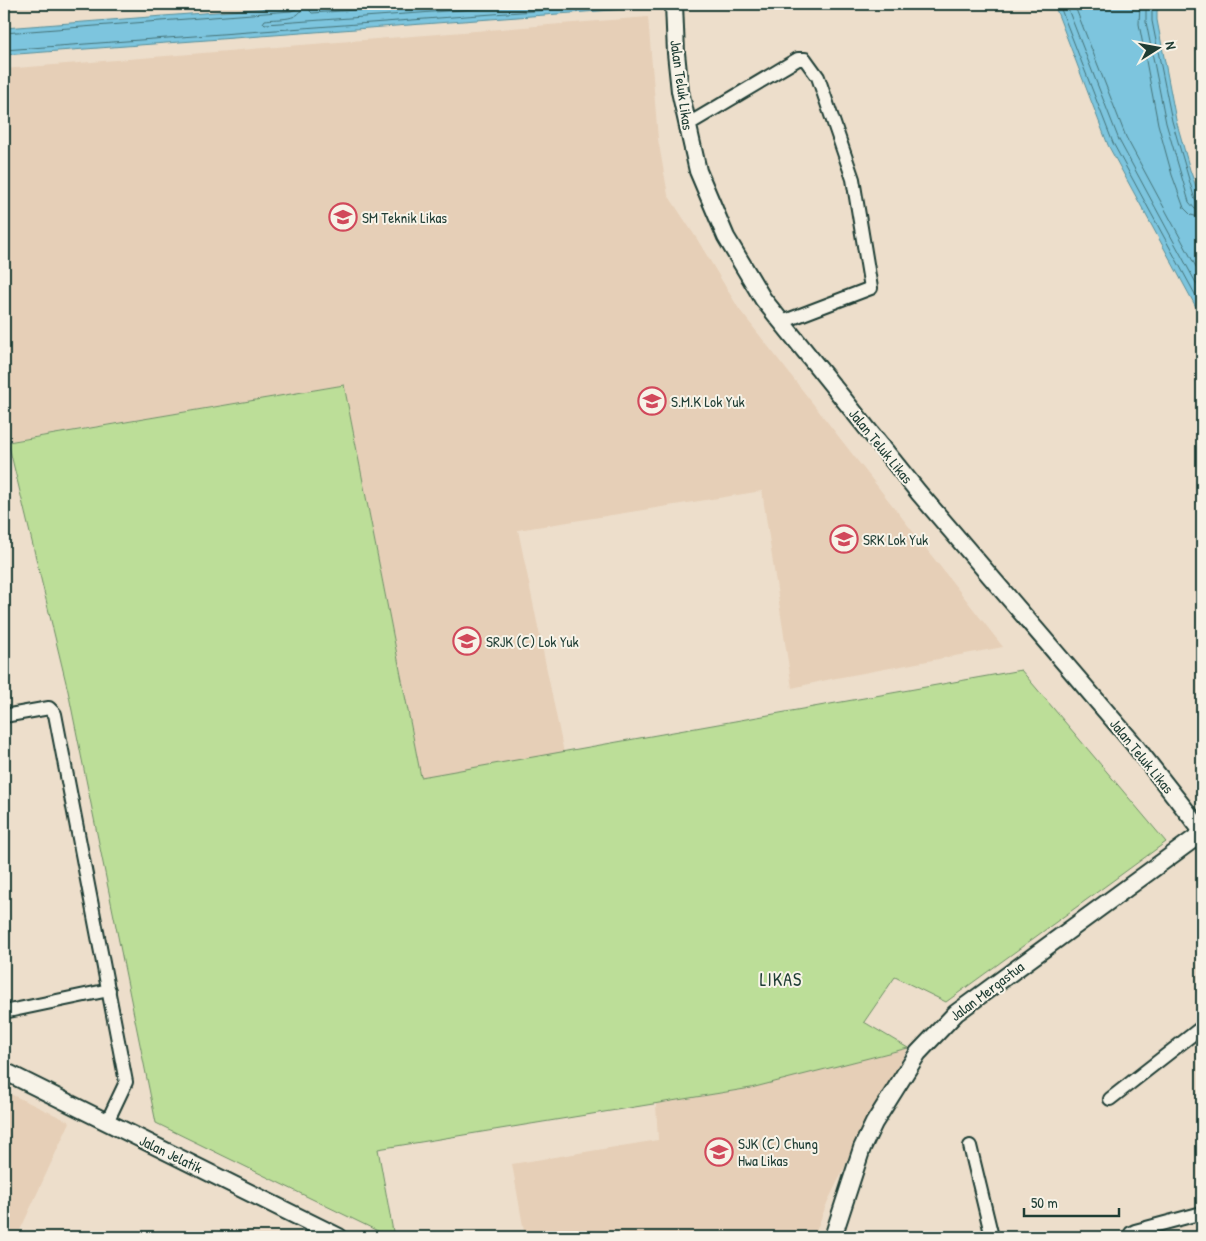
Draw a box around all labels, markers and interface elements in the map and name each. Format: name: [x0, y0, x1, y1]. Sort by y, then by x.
north arrow: [1134, 22, 1184, 72]
street label: Jalan Teluk Likas: [665, 38, 699, 132]
text: N: [1161, 40, 1181, 51]
school or university icon: SM Teknik Likas: [328, 202, 358, 232]
place label: SM Teknik Likas: [362, 207, 447, 228]
school or university icon: S.M.K Lok Yuk: [637, 386, 667, 416]
place label: S.M.K Lok Yuk: [671, 391, 745, 412]
street label: Jalan Teluk Likas: [844, 404, 918, 488]
school or university icon: SRK Lok Yuk: [829, 524, 859, 554]
place label: SRK Lok Yuk: [863, 529, 928, 550]
school or university icon: SRJK (C) Lok Yuk: [452, 626, 482, 656]
place label: SRJK (C) Lok Yuk: [486, 631, 579, 652]
street label: Jalan Teluk Likas: [1105, 714, 1179, 798]
street label: Jalan Mergastua: [946, 956, 1028, 1026]
district label: LIKAS: [760, 967, 802, 992]
street label: Jalan Jelatik: [136, 1130, 206, 1178]
place label: SJK (C) Chung Hwa Likas: [738, 1133, 818, 1171]
school or university icon: SJK (C) Chung Hwa Likas: [704, 1137, 734, 1167]
scale bar: [1024, 1186, 1118, 1218]
text: 50 m: [1031, 1192, 1058, 1213]

